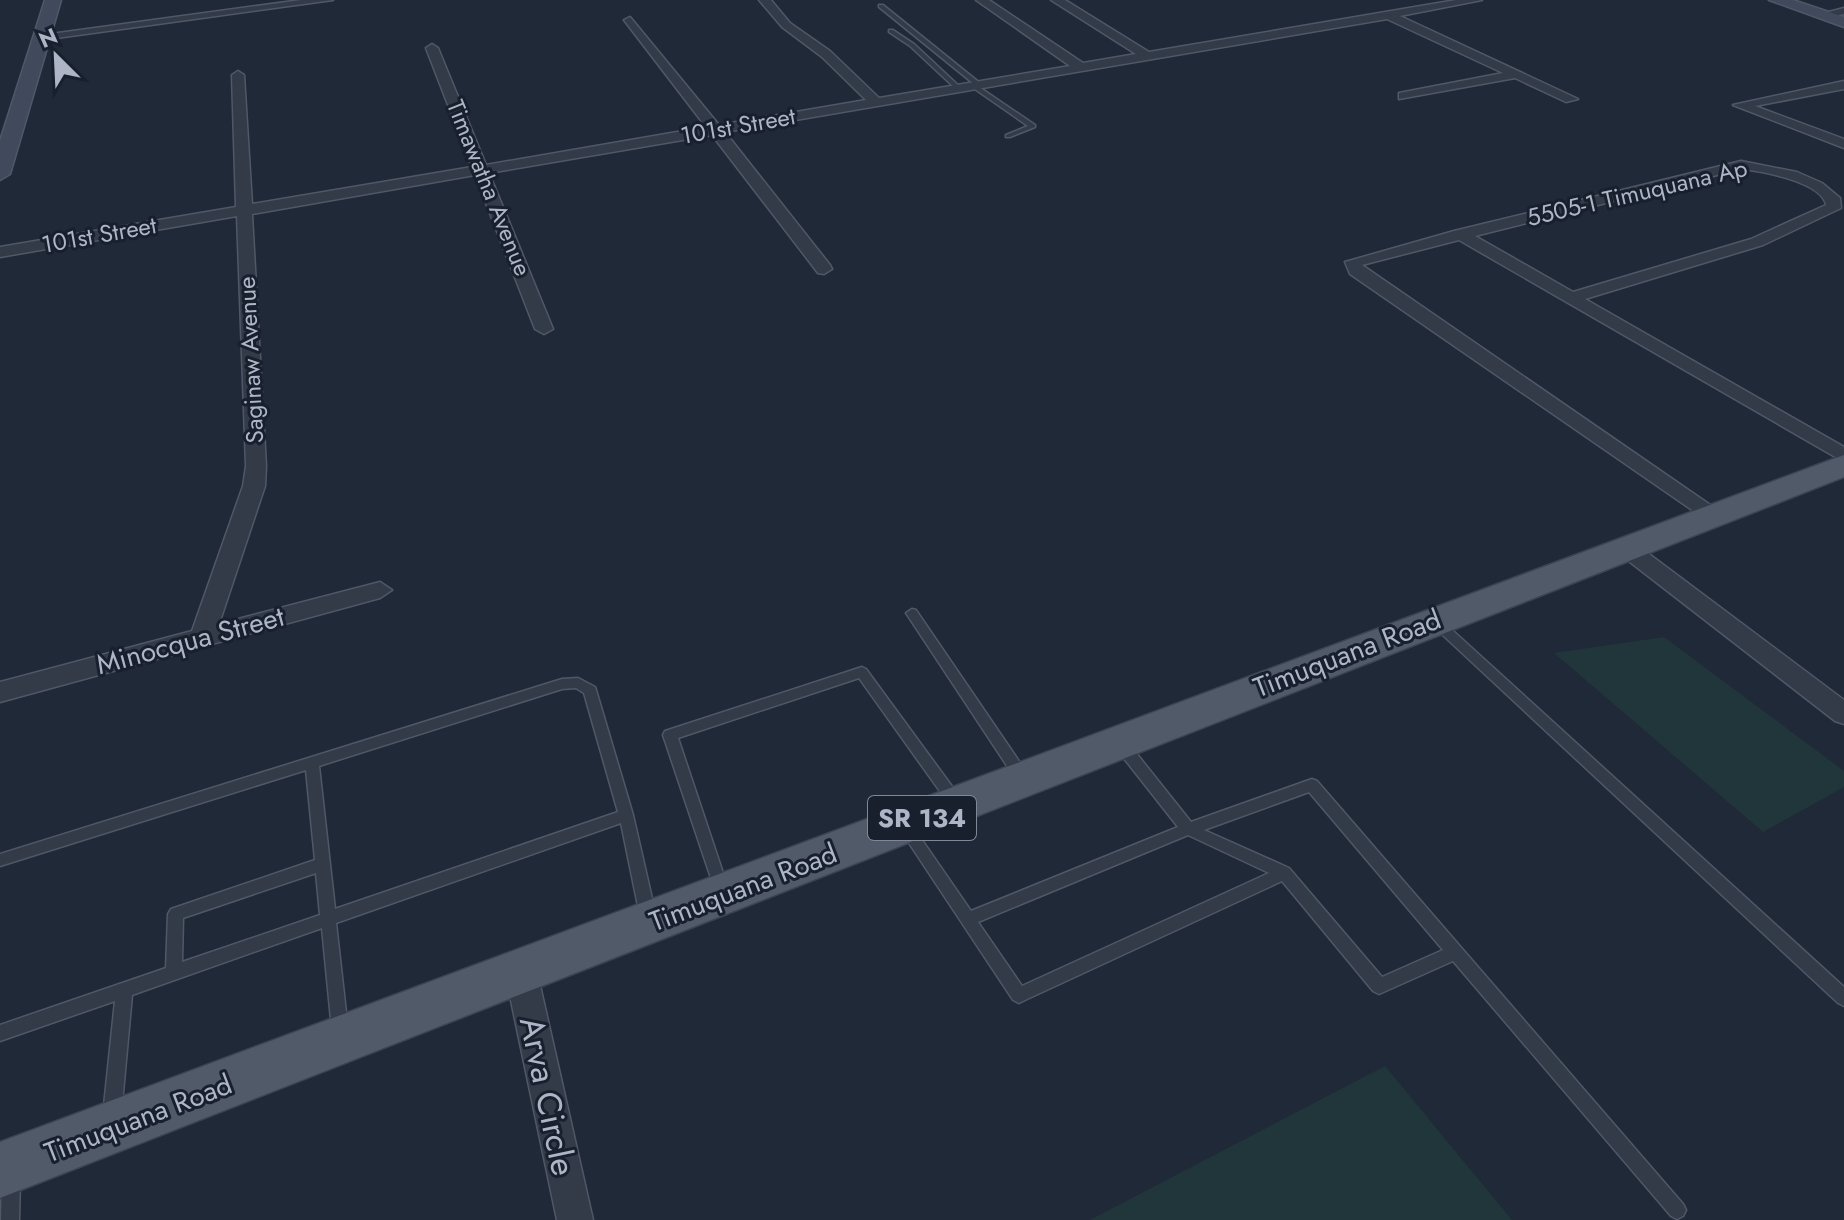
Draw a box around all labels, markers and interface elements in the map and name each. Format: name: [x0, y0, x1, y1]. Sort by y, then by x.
north arrow: [16, 16, 96, 96]
text: N: [33, 20, 62, 56]
street label: Timawatha Avenue: [438, 94, 541, 281]
street label: 101st Street: [678, 98, 798, 153]
street label: 5505-1 Timuquana Ap: [1523, 150, 1751, 235]
street label: 101st Street: [39, 207, 159, 262]
street label: Saginaw Avenue: [229, 276, 272, 444]
street label: Minocqua Street: [92, 596, 289, 685]
street label: Timuquana Road: [1247, 599, 1447, 708]
road number: SR 134: [868, 796, 976, 840]
street label: Timuquana Road: [643, 833, 843, 942]
street label: Arva Circle: [507, 1012, 588, 1180]
street label: Timuquana Road: [38, 1064, 238, 1173]

